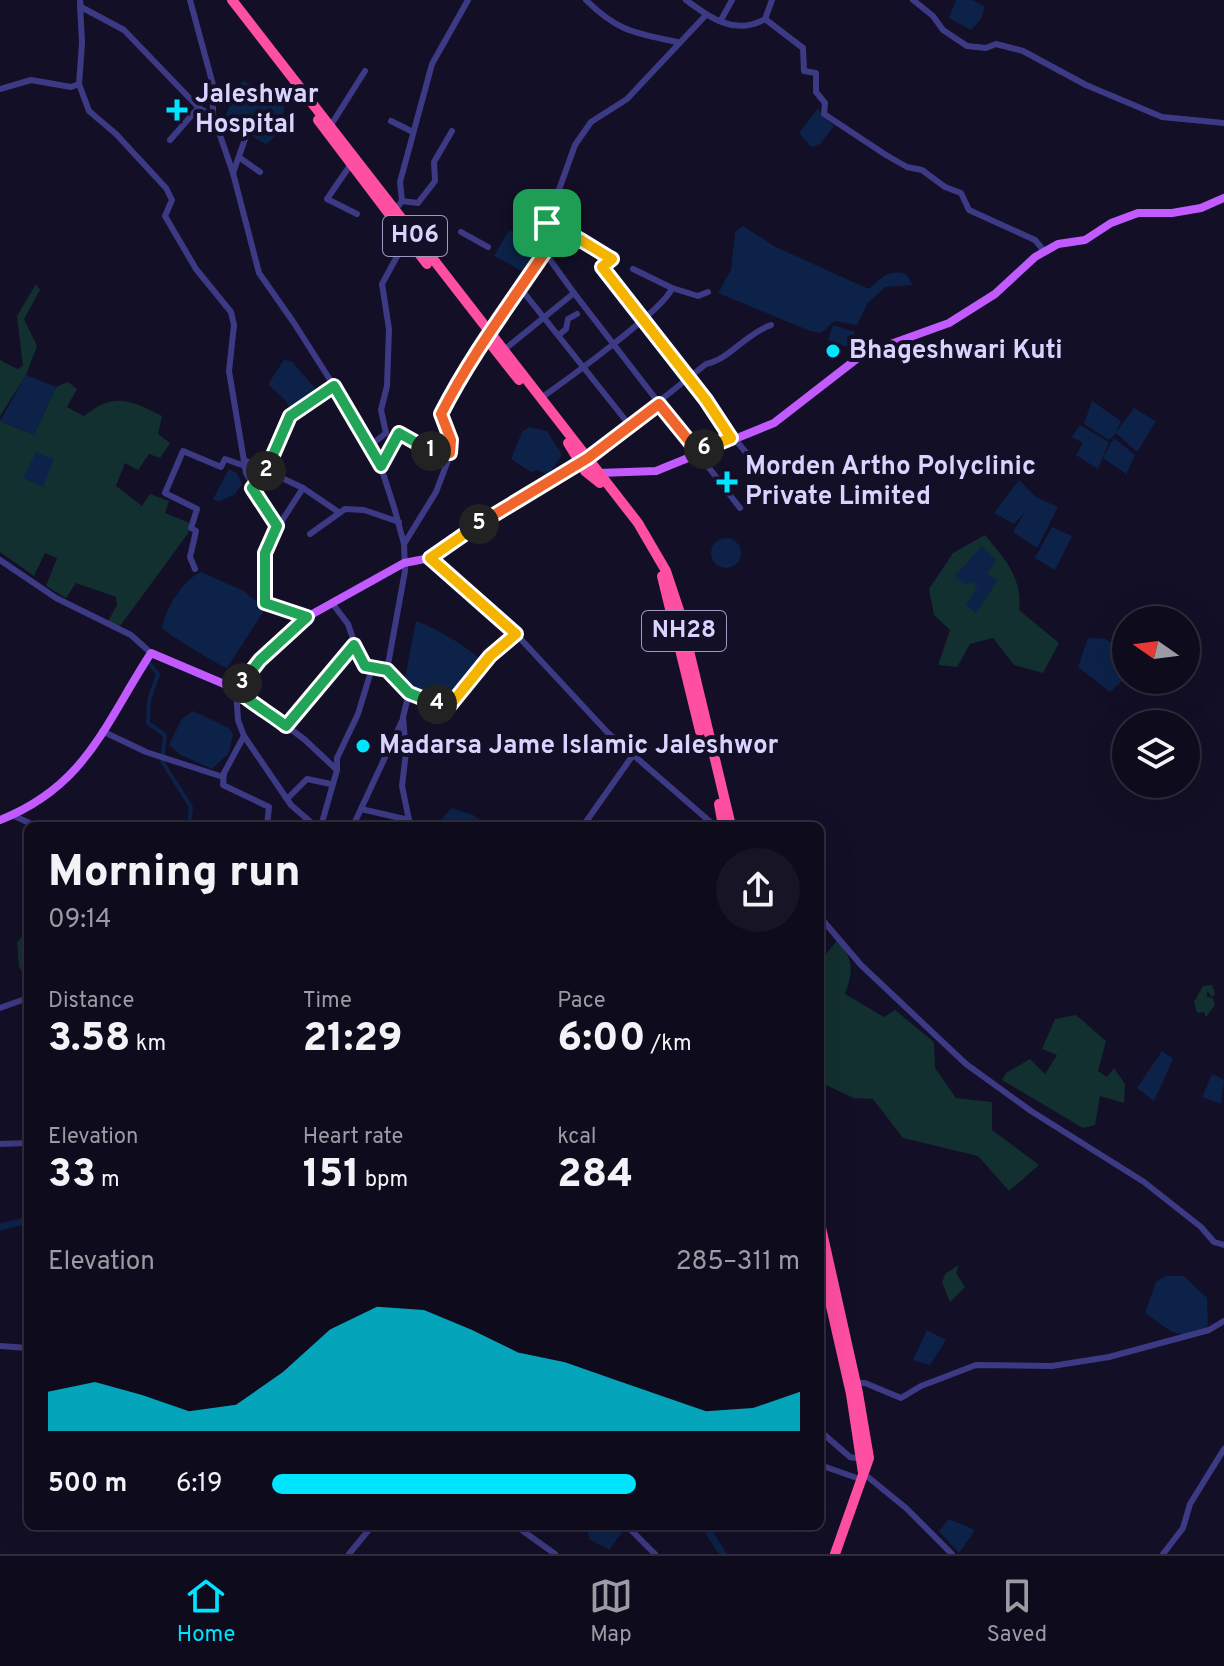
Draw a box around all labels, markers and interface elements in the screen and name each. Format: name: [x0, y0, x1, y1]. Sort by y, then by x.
place label: Jaleshwar Hospital: [195, 79, 319, 142]
marker: Jaleshwar Hospital: [166, 99, 188, 121]
pin: [513, 189, 581, 257]
icon: arrive: [525, 201, 569, 245]
road number: H06: [383, 216, 447, 256]
place label: Bhageshwari Kuti: [849, 335, 1063, 368]
marker: Bhageshwari Kuti: [824, 342, 842, 360]
pin: 6: [684, 429, 724, 469]
pin: 1: [411, 431, 451, 471]
text: 6: [697, 435, 711, 462]
text: 1: [427, 437, 435, 464]
pin: 2: [246, 451, 286, 491]
place label: Morden Artho Polyclinic Private Limited: [745, 451, 1036, 514]
text: 2: [259, 457, 273, 484]
marker: Morden Artho Polyclinic Private Limited: [716, 471, 738, 493]
pin: 5: [459, 504, 499, 544]
text: 5: [472, 510, 486, 537]
north arrow: [1112, 606, 1200, 694]
map controls: [1112, 606, 1200, 798]
road number: NH28: [642, 611, 726, 651]
pin: 3: [222, 663, 262, 703]
text: 3: [235, 669, 249, 696]
pin: 4: [417, 684, 457, 724]
text: 4: [430, 690, 444, 717]
button: layers: [1112, 710, 1200, 798]
place label: Madarsa Jame Islamic Jaleshwor: [379, 730, 779, 763]
marker: Madarsa Jame Islamic Jaleshwor: [354, 737, 372, 755]
text: Morning run: [48, 846, 301, 902]
button: share: [716, 848, 800, 932]
text: 09:14: [48, 904, 111, 937]
text: Distance: [48, 988, 134, 1015]
text: Time: [303, 988, 352, 1015]
text: Pace: [557, 988, 606, 1015]
text: 3.58: [48, 1015, 130, 1065]
text: 21:29: [303, 1015, 403, 1065]
text: 6:00: [557, 1015, 645, 1065]
text: km: [130, 1031, 166, 1058]
text: /km: [645, 1031, 692, 1058]
text: Elevation: [48, 1124, 138, 1151]
text: Heart rate: [303, 1124, 403, 1151]
text: kcal: [557, 1124, 596, 1151]
text: 33: [48, 1151, 96, 1201]
text: 151: [303, 1151, 360, 1201]
text: 284: [557, 1151, 633, 1201]
text: m: [96, 1167, 120, 1194]
text: bpm: [360, 1167, 408, 1194]
text: Elevation: [48, 1246, 155, 1279]
text: 285–311 m: [676, 1246, 800, 1279]
text: 500 m: [48, 1468, 127, 1501]
text: 6:19: [176, 1468, 223, 1501]
tab: Home: [177, 1574, 235, 1649]
tab: Map: [589, 1574, 633, 1649]
tab: Saved: [987, 1574, 1047, 1649]

